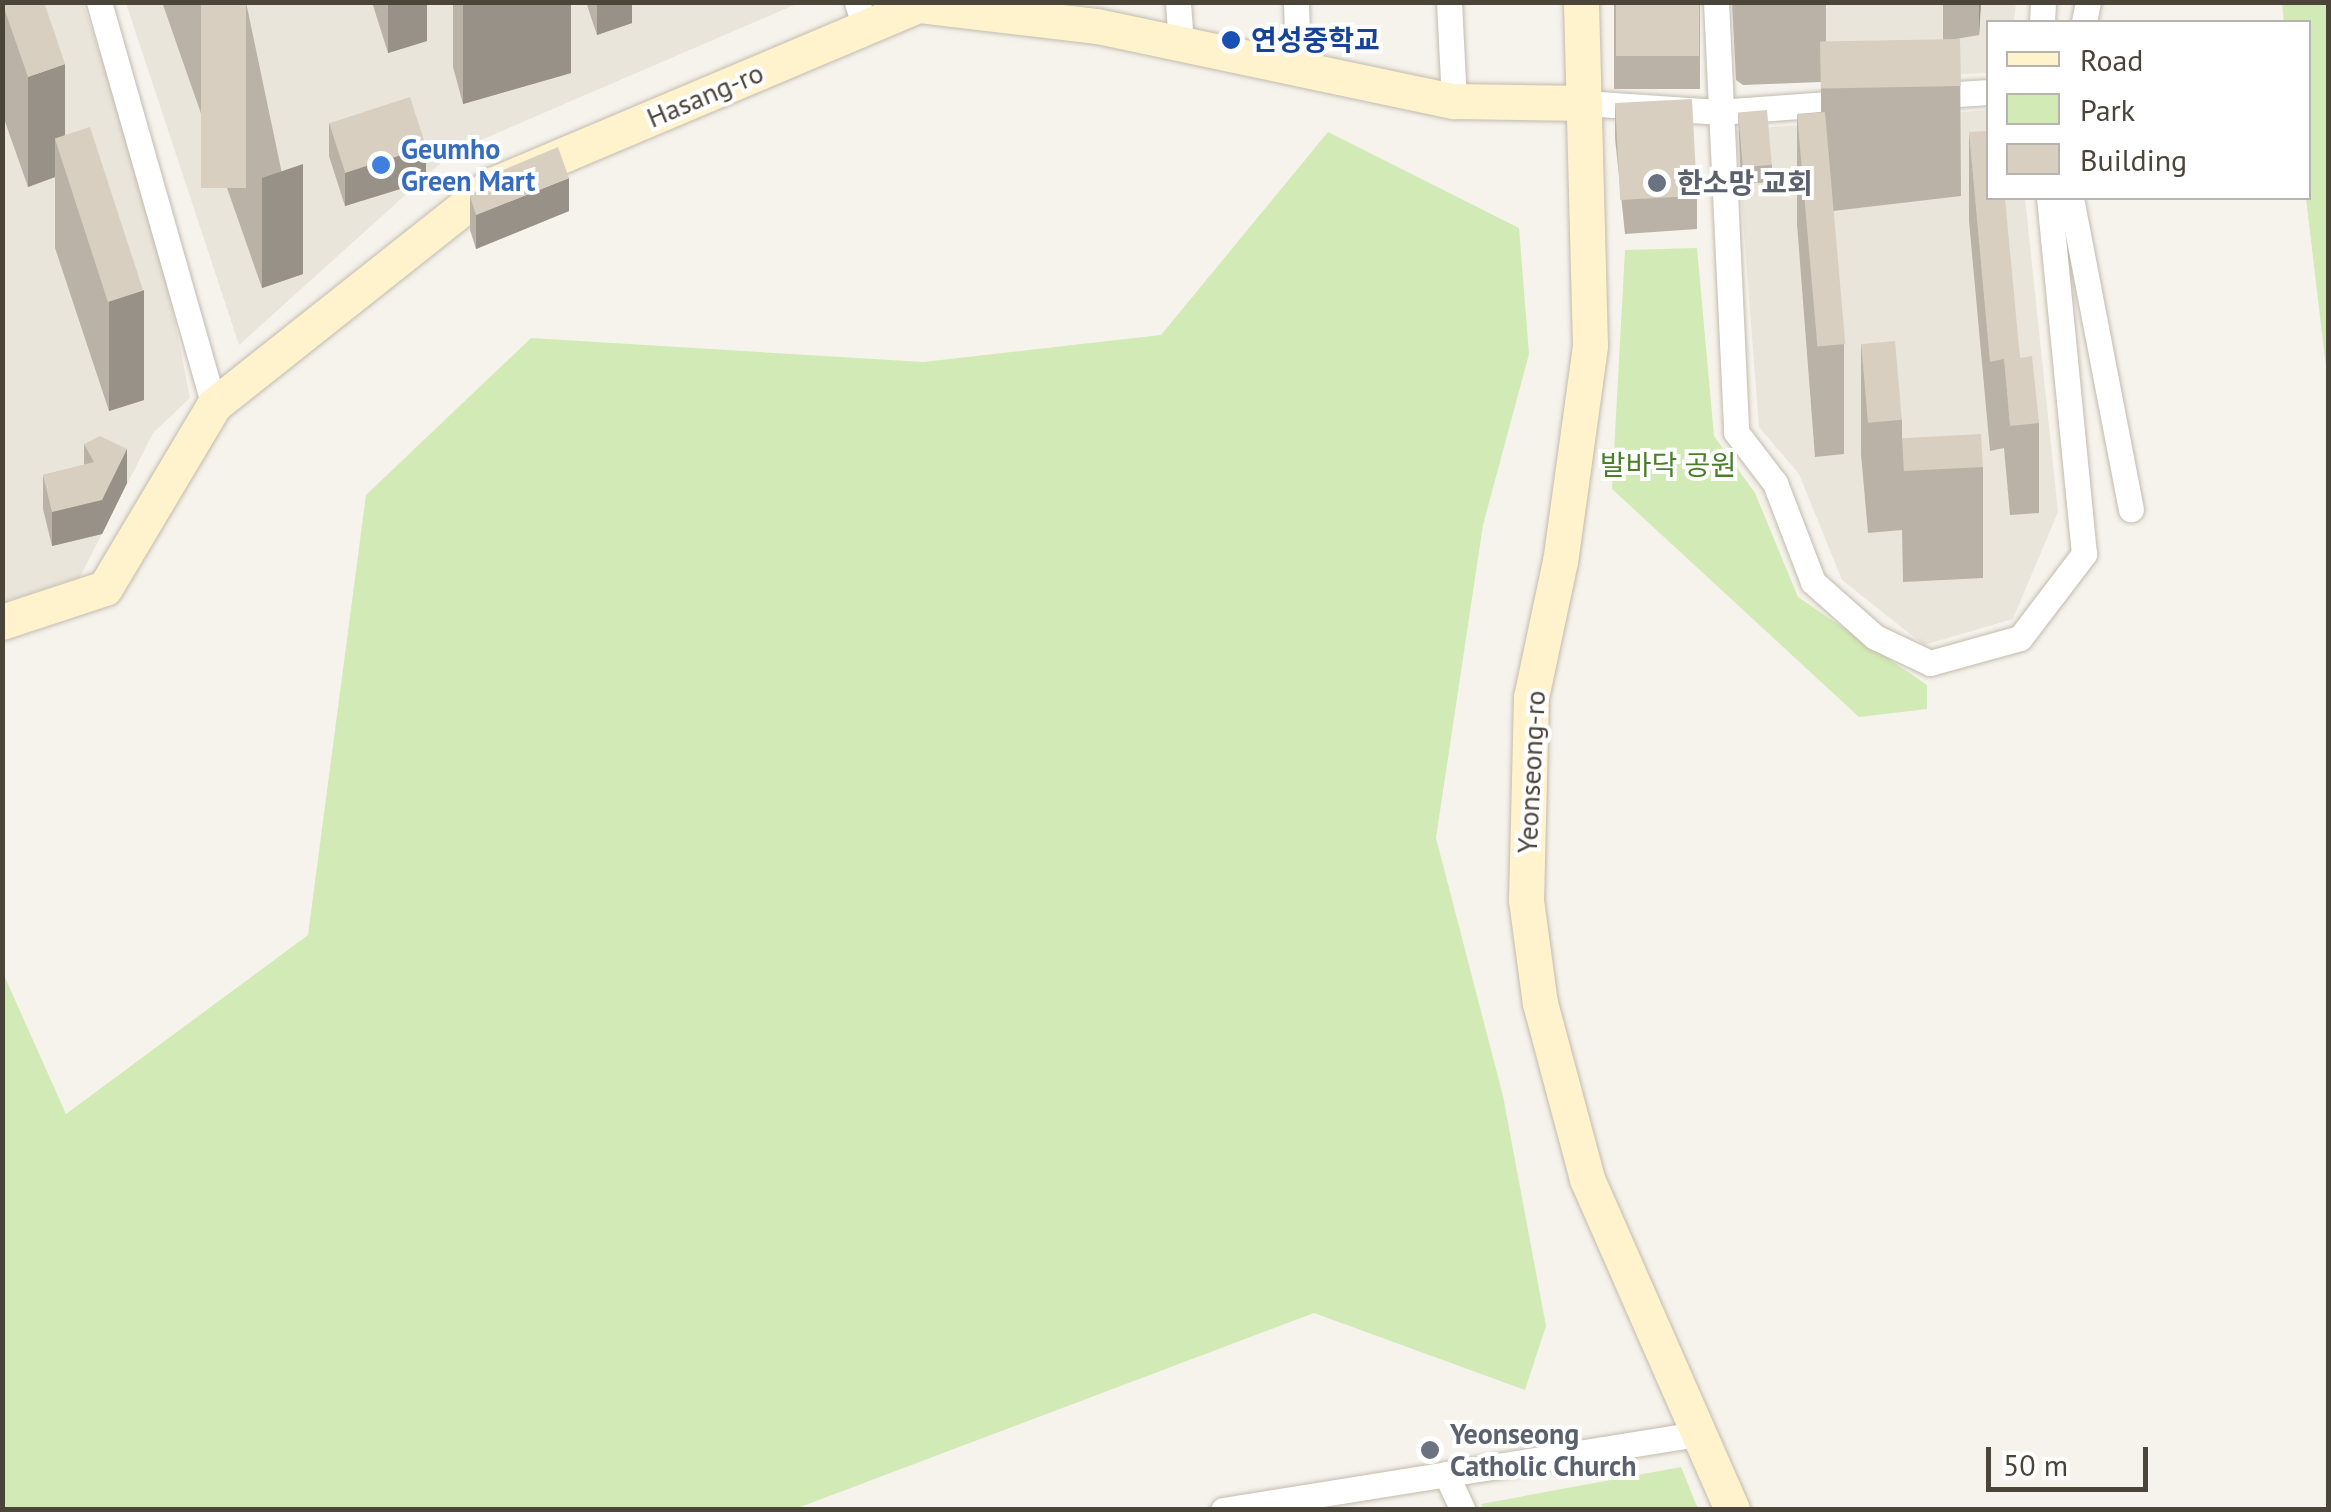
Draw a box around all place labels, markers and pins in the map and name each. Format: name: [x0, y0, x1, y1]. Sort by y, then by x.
place label: 연성중학교: [1251, 23, 1380, 57]
marker: 연성중학교: [1220, 29, 1242, 51]
place label: Geumho Green Mart: [401, 132, 535, 198]
marker: Geumho Green Mart: [370, 154, 392, 176]
place label: 한소망 교회: [1677, 166, 1813, 200]
marker: 한소망 교회: [1646, 172, 1668, 194]
place label: Yeonseong Catholic Church: [1450, 1417, 1637, 1483]
marker: Yeonseong Catholic Church: [1419, 1439, 1441, 1461]

